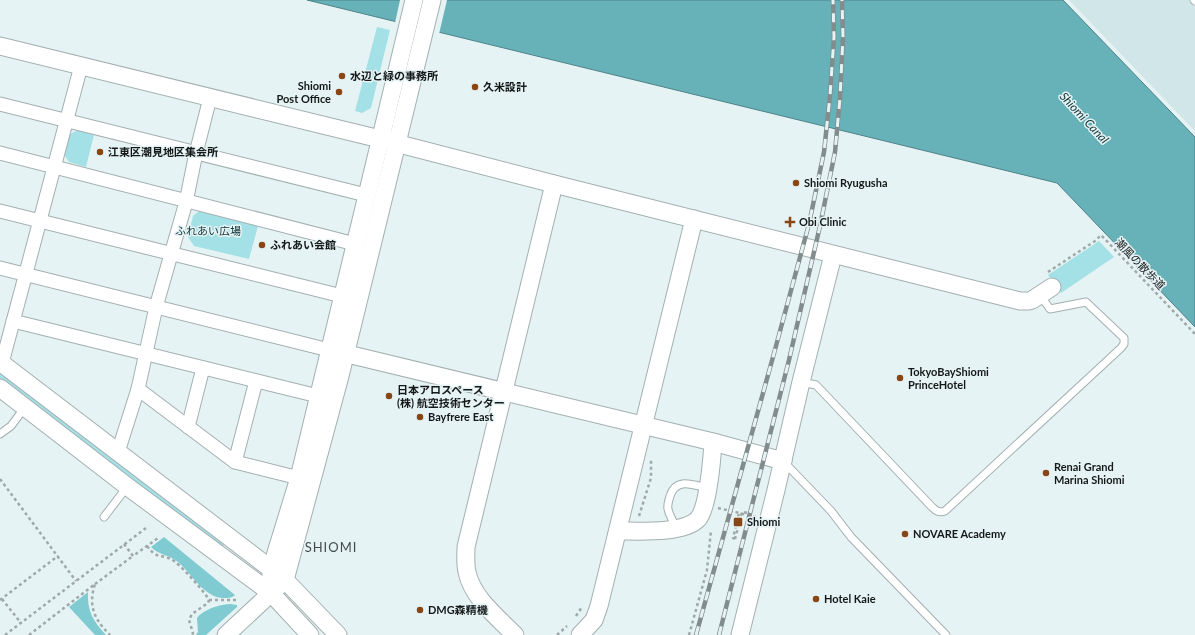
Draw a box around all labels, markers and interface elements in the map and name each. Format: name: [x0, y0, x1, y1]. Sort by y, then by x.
place label: 水辺と緑の事務所: [350, 69, 438, 82]
marker: 水辺と緑の事務所: [337, 71, 347, 81]
place label: Shiomi Post Office: [276, 79, 331, 105]
place label: 久米設計: [483, 80, 527, 93]
marker: 久米設計: [470, 82, 480, 92]
marker: Shiomi Post Office: [334, 87, 344, 97]
water label: Shiomi Canal: [1057, 89, 1112, 147]
place label: 江東区潮見地区集会所: [108, 145, 218, 158]
marker: 江東区潮見地区集会所: [95, 147, 105, 157]
place label: Shiomi Ryugusha: [804, 176, 887, 189]
marker: Shiomi Ryugusha: [791, 178, 801, 188]
place label: Obi Clinic: [799, 215, 847, 228]
marker: Obi Clinic: [784, 216, 796, 228]
park label: ふれあい広場: [175, 224, 241, 237]
street label: 潮風の散歩道: [1113, 235, 1168, 292]
place label: ふれあい会館: [270, 238, 336, 251]
marker: ふれあい会館: [257, 240, 267, 250]
place label: TokyoBayShiomi PrinceHotel: [908, 365, 989, 391]
marker: TokyoBayShiomi PrinceHotel: [895, 373, 905, 383]
place label: 日本アロスペース (株) 航空技術センター: [397, 383, 505, 409]
marker: 日本アロスペース (株) 航空技術センター: [384, 391, 394, 401]
place label: Bayfrere East: [428, 410, 494, 423]
marker: Bayfrere East: [415, 412, 425, 422]
place label: Renai Grand Marina Shiomi: [1054, 460, 1125, 486]
marker: Renai Grand Marina Shiomi: [1041, 468, 1051, 478]
place label: Shiomi: [747, 515, 780, 528]
marker: Shiomi: [732, 516, 744, 528]
place label: NOVARE Academy: [913, 527, 1006, 540]
marker: NOVARE Academy: [900, 529, 910, 539]
district label: SHIOMI: [305, 539, 357, 555]
place label: Hotel Kaie: [824, 592, 876, 605]
marker: Hotel Kaie: [811, 594, 821, 604]
place label: DMG森精機: [428, 603, 488, 616]
marker: DMG森精機: [415, 605, 425, 615]

